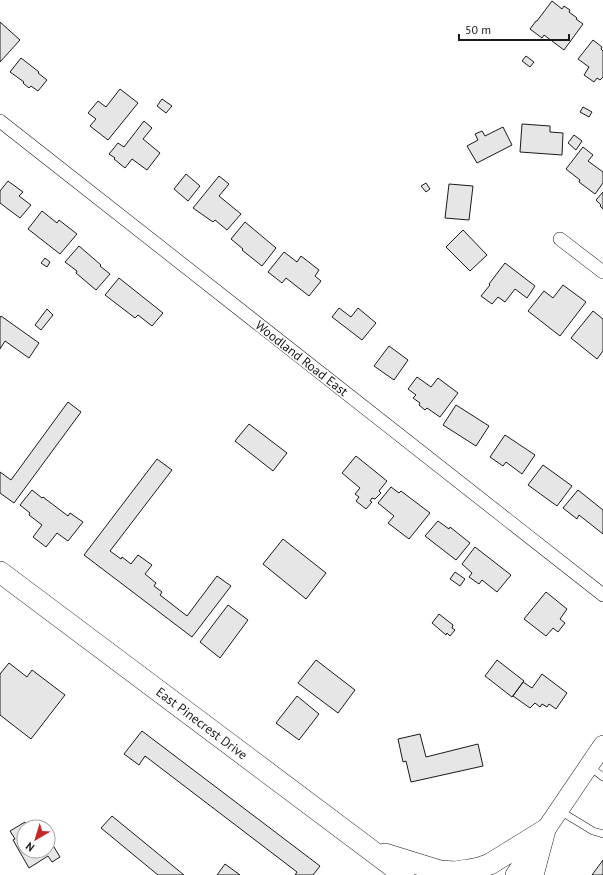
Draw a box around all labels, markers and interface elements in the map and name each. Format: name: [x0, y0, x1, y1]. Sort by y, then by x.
scale bar: [459, 16, 569, 42]
text: 50 m: [465, 22, 491, 37]
street label: Woodland Road East: [252, 317, 352, 400]
street label: East Pinecrest Drive: [152, 683, 251, 763]
north arrow: [16, 819, 56, 859]
text: N: [23, 839, 37, 855]

